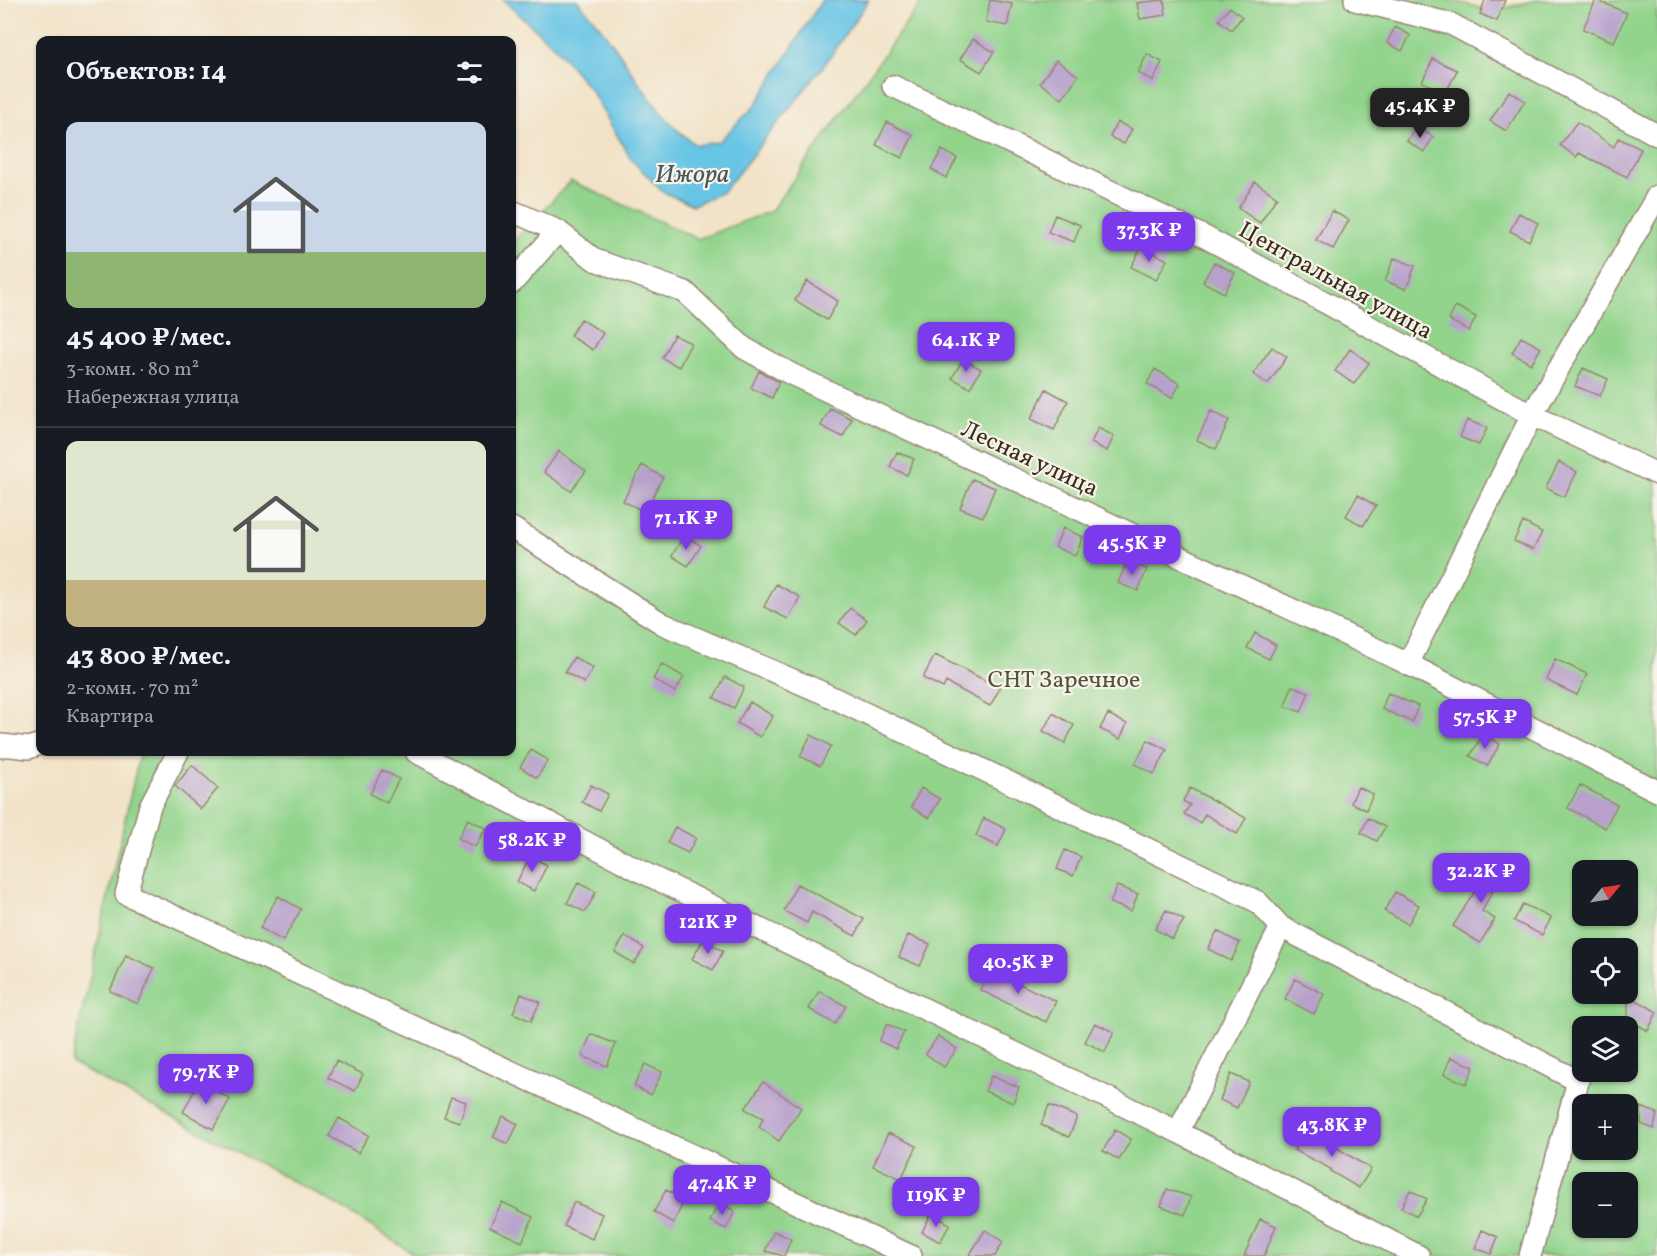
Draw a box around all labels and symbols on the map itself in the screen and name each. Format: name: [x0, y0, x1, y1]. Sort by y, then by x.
pin: 45.4K ₽: [1365, 88, 1475, 139]
water label: Ижора: [655, 157, 729, 193]
pin: 37.3K ₽: [1094, 212, 1204, 263]
street label: Центральная улица: [1232, 214, 1438, 349]
pin: 64.1K ₽: [911, 322, 1021, 373]
street label: Лесная улица: [955, 413, 1104, 507]
pin: 71.1K ₽: [631, 500, 741, 551]
pin: 45.5K ₽: [1077, 525, 1187, 576]
park label: СНТ Заречное: [988, 664, 1140, 698]
pin: 57.5K ₽: [1430, 699, 1540, 750]
pin: 58.2K ₽: [477, 822, 587, 873]
pin: 32.2K ₽: [1426, 853, 1536, 904]
north arrow: [1572, 860, 1638, 926]
pin: 121K ₽: [659, 904, 757, 955]
pin: 40.5K ₽: [963, 944, 1073, 995]
pin: 79.7K ₽: [151, 1054, 261, 1105]
pin: 43.8K ₽: [1277, 1107, 1387, 1158]
pin: 47.4K ₽: [667, 1165, 777, 1216]
pin: 119K ₽: [887, 1177, 985, 1228]

